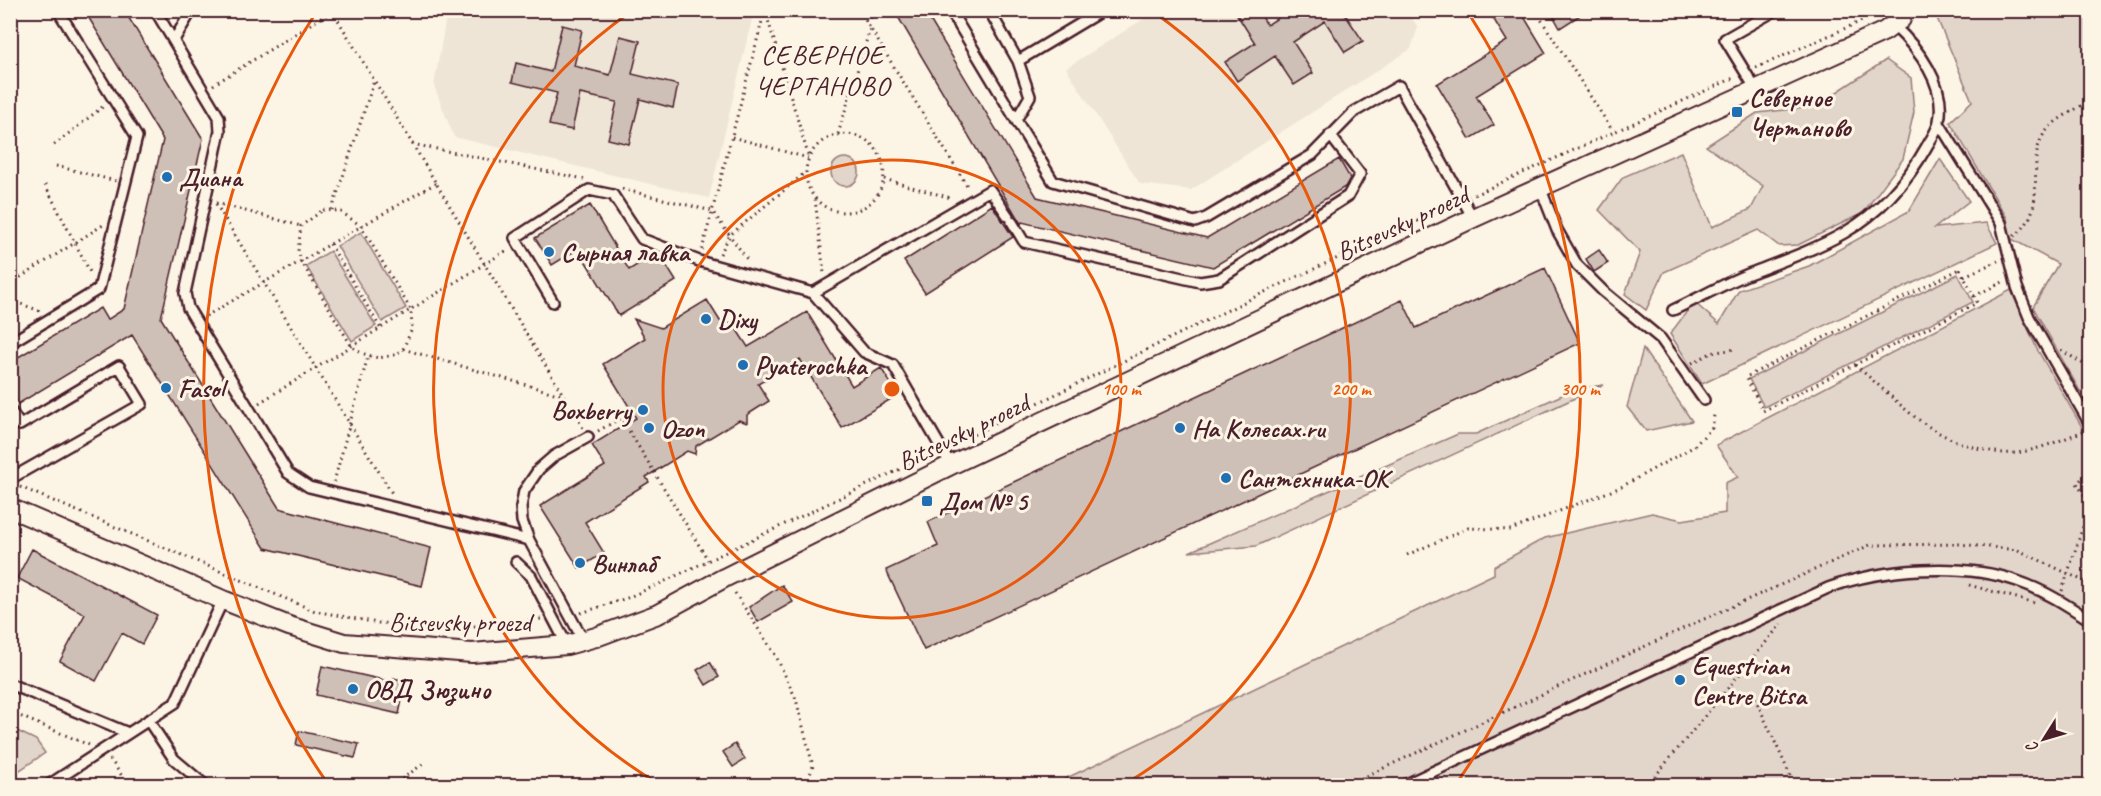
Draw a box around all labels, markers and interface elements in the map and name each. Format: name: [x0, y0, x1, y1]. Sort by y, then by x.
district label: СЕВЕРНОЕ ЧЕРТАНОВО: [755, 38, 892, 103]
place label: Северное Чертаново: [1749, 81, 1852, 144]
marker: Северное Чертаново: [1730, 105, 1744, 119]
place label: Диана: [179, 161, 245, 194]
marker: Диана: [160, 170, 174, 184]
street label: Bitsevsky proezd: [1331, 177, 1477, 268]
place label: Сырная лавка: [561, 236, 691, 269]
marker: Сырная лавка: [542, 245, 556, 259]
place label: Dixy: [718, 303, 759, 336]
marker: Dixy: [699, 312, 713, 326]
place label: Pyaterochka: [755, 349, 869, 382]
marker: Pyaterochka: [736, 358, 750, 372]
place label: Fasol: [178, 372, 228, 405]
text: 100 m: [1102, 378, 1142, 400]
text: 200 m: [1332, 378, 1372, 400]
text: 300 m: [1561, 378, 1601, 400]
centre of rings: [882, 379, 902, 399]
marker: Fasol: [159, 381, 173, 395]
street label: Bitsevsky proezd: [892, 385, 1038, 478]
place label: Boxberry: [551, 394, 633, 427]
marker: Boxberry: [636, 403, 650, 417]
place label: Ozon: [661, 412, 706, 445]
place label: На Колесах.ru: [1192, 412, 1327, 445]
marker: Ozon: [642, 421, 656, 435]
marker: На Колесах.ru: [1173, 421, 1187, 435]
place label: Сантехника-ОК: [1238, 462, 1394, 495]
marker: Сантехника-ОК: [1219, 471, 1233, 485]
place label: Дом № 5: [939, 485, 1030, 518]
marker: Дом № 5: [920, 494, 934, 508]
place label: Винлаб: [592, 547, 661, 580]
marker: Винлаб: [573, 556, 587, 570]
street label: Bitsevsky proezd: [389, 606, 535, 639]
place label: Equestrian Centre Bitsa: [1692, 649, 1808, 712]
place label: ОВД Зюзино: [365, 673, 492, 706]
marker: Equestrian Centre Bitsa: [1673, 673, 1687, 687]
marker: ОВД Зюзино: [346, 682, 360, 696]
north arrow: [2014, 709, 2074, 769]
text: С: [2021, 737, 2043, 757]

